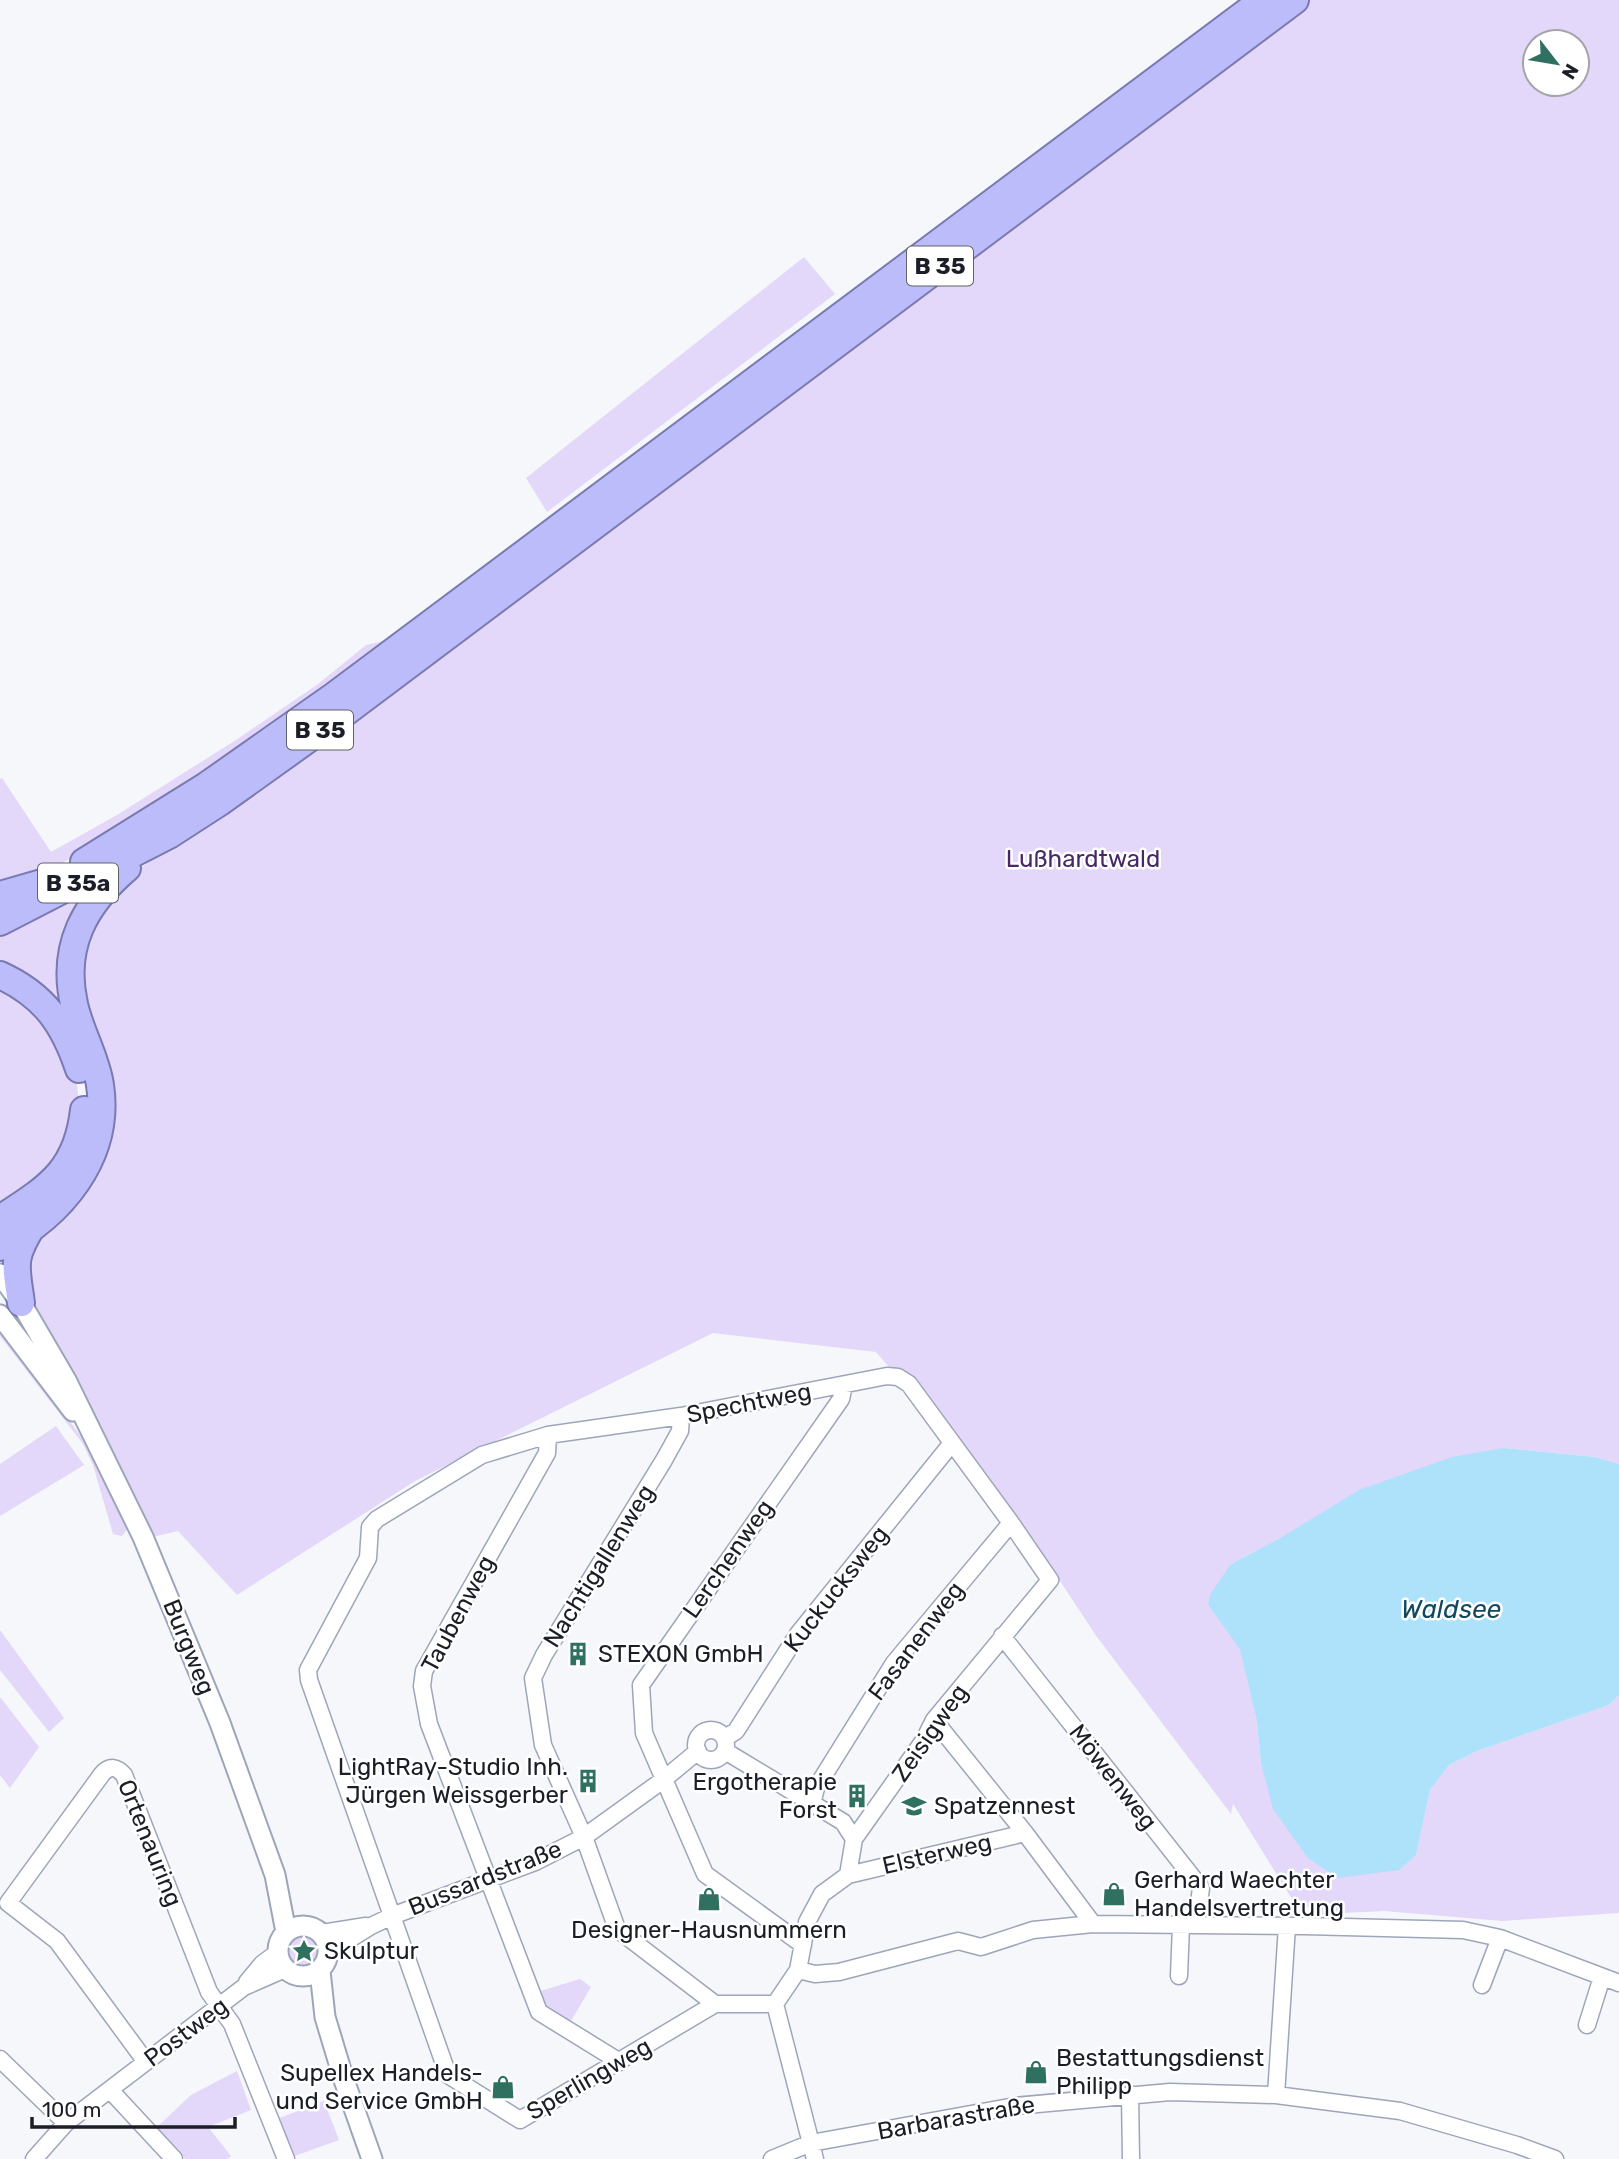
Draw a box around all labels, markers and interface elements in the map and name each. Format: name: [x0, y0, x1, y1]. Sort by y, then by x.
north arrow: [1521, 28, 1591, 98]
text: N: [1557, 60, 1584, 83]
road number: B 35: [907, 246, 973, 286]
road number: B 35: [287, 710, 353, 750]
park label: Lußhardtwald: [1006, 845, 1160, 873]
road number: B 35a: [38, 863, 118, 902]
street label: Spechtweg: [684, 1377, 814, 1429]
street label: Nachtigallenweg: [538, 1479, 660, 1653]
street label: Lerchenweg: [677, 1494, 779, 1624]
street label: Kuckucksweg: [778, 1520, 894, 1658]
street label: Taubenweg: [416, 1551, 500, 1677]
street label: Fasanenweg: [862, 1576, 970, 1706]
water label: Waldsee: [1401, 1594, 1501, 1625]
street label: Burgweg: [157, 1595, 221, 1699]
building icon: STEXON GmbH: [564, 1640, 592, 1668]
place label: STEXON GmbH: [598, 1640, 764, 1668]
street label: Zeisigweg: [886, 1679, 974, 1787]
street label: Möwenweg: [1063, 1719, 1163, 1835]
place label: LightRay-Studio Inh. Jürgen Weissgerber: [338, 1753, 568, 1809]
building icon: LightRay-Studio Inh. Jürgen Weissgerber: [574, 1767, 602, 1795]
place label: Ergotherapie Forst: [692, 1768, 837, 1824]
street label: Ortenauring: [112, 1776, 188, 1910]
building icon: Ergotherapie Forst: [843, 1782, 871, 1810]
school or university icon: Spatzennest: [900, 1792, 928, 1820]
place label: Spatzennest: [934, 1792, 1075, 1820]
street label: Elsterweg: [880, 1828, 994, 1880]
street label: Bussardstraße: [404, 1835, 566, 1921]
place label: Gerhard Waechter Handelsvertretung: [1134, 1866, 1344, 1922]
shop icon: Gerhard Waechter Handelsvertretung: [1100, 1880, 1128, 1908]
shop icon: Designer-Hausnummern: [695, 1885, 723, 1913]
place label: Designer-Hausnummern: [571, 1916, 847, 1944]
place icon: Skulptur: [290, 1937, 318, 1965]
place label: Skulptur: [324, 1937, 419, 1965]
street label: Postweg: [139, 1992, 233, 2072]
street label: Sperlingweg: [522, 2032, 656, 2126]
place label: Bestattungsdienst Philipp: [1056, 2044, 1264, 2100]
shop icon: Bestattungsdienst Philipp: [1022, 2058, 1050, 2086]
place label: Supellex Handels- und Service GmbH: [276, 2059, 483, 2115]
shop icon: Supellex Handels- und Service GmbH: [489, 2073, 517, 2101]
scale bar: [32, 2086, 234, 2130]
street label: Barbarastraße: [875, 2090, 1037, 2146]
text: 100 m: [42, 2097, 101, 2122]

